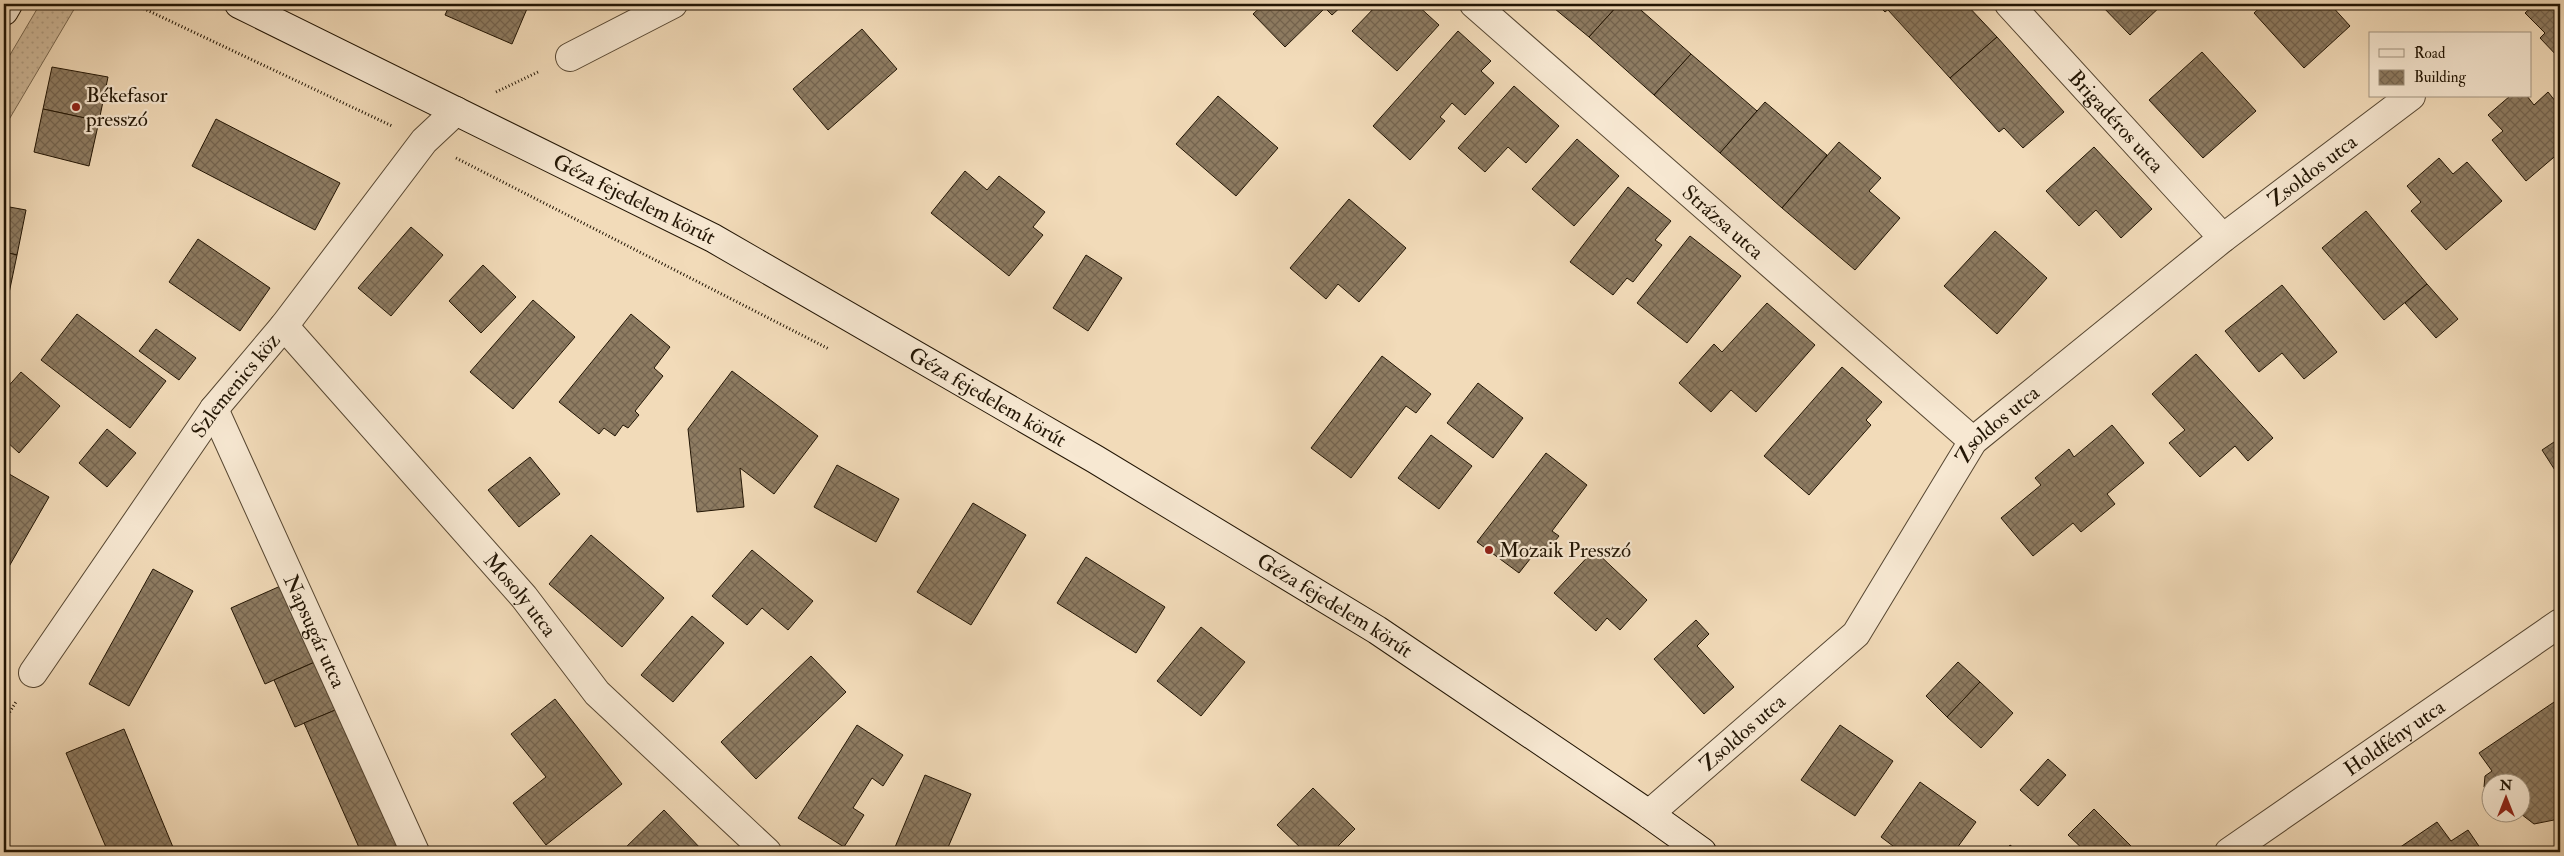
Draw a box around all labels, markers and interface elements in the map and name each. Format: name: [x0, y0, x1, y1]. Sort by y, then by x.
legend: [2369, 32, 2532, 98]
text: Road: [2414, 44, 2446, 63]
street label: Brigadéros utca: [2063, 64, 2170, 178]
text: Building: [2414, 68, 2466, 87]
place label: Békefasor presszó: [85, 82, 168, 133]
marker: Békefasor presszó: [70, 101, 82, 113]
street label: Zsoldos utca: [2262, 128, 2363, 213]
street label: Géza fejedelem körút: [549, 148, 720, 251]
street label: Strázsa utca: [1676, 179, 1770, 265]
street label: Szlemenics köz: [185, 327, 286, 443]
street label: Géza fejedelem körút: [904, 341, 1072, 453]
street label: Zsoldos utca: [1949, 379, 2045, 468]
place label: Mozaik Presszó: [1499, 537, 1631, 564]
marker: Mozaik Presszó: [1483, 544, 1495, 556]
street label: Mosoly utca: [478, 547, 563, 642]
street label: Géza fejedelem körút: [1252, 547, 1418, 664]
street label: Napsugár utca: [277, 570, 352, 692]
street label: Zsoldos utca: [1694, 688, 1791, 777]
street label: Holdfény utca: [2338, 693, 2450, 782]
north arrow: [2482, 774, 2532, 824]
text: N: [2499, 777, 2513, 794]

